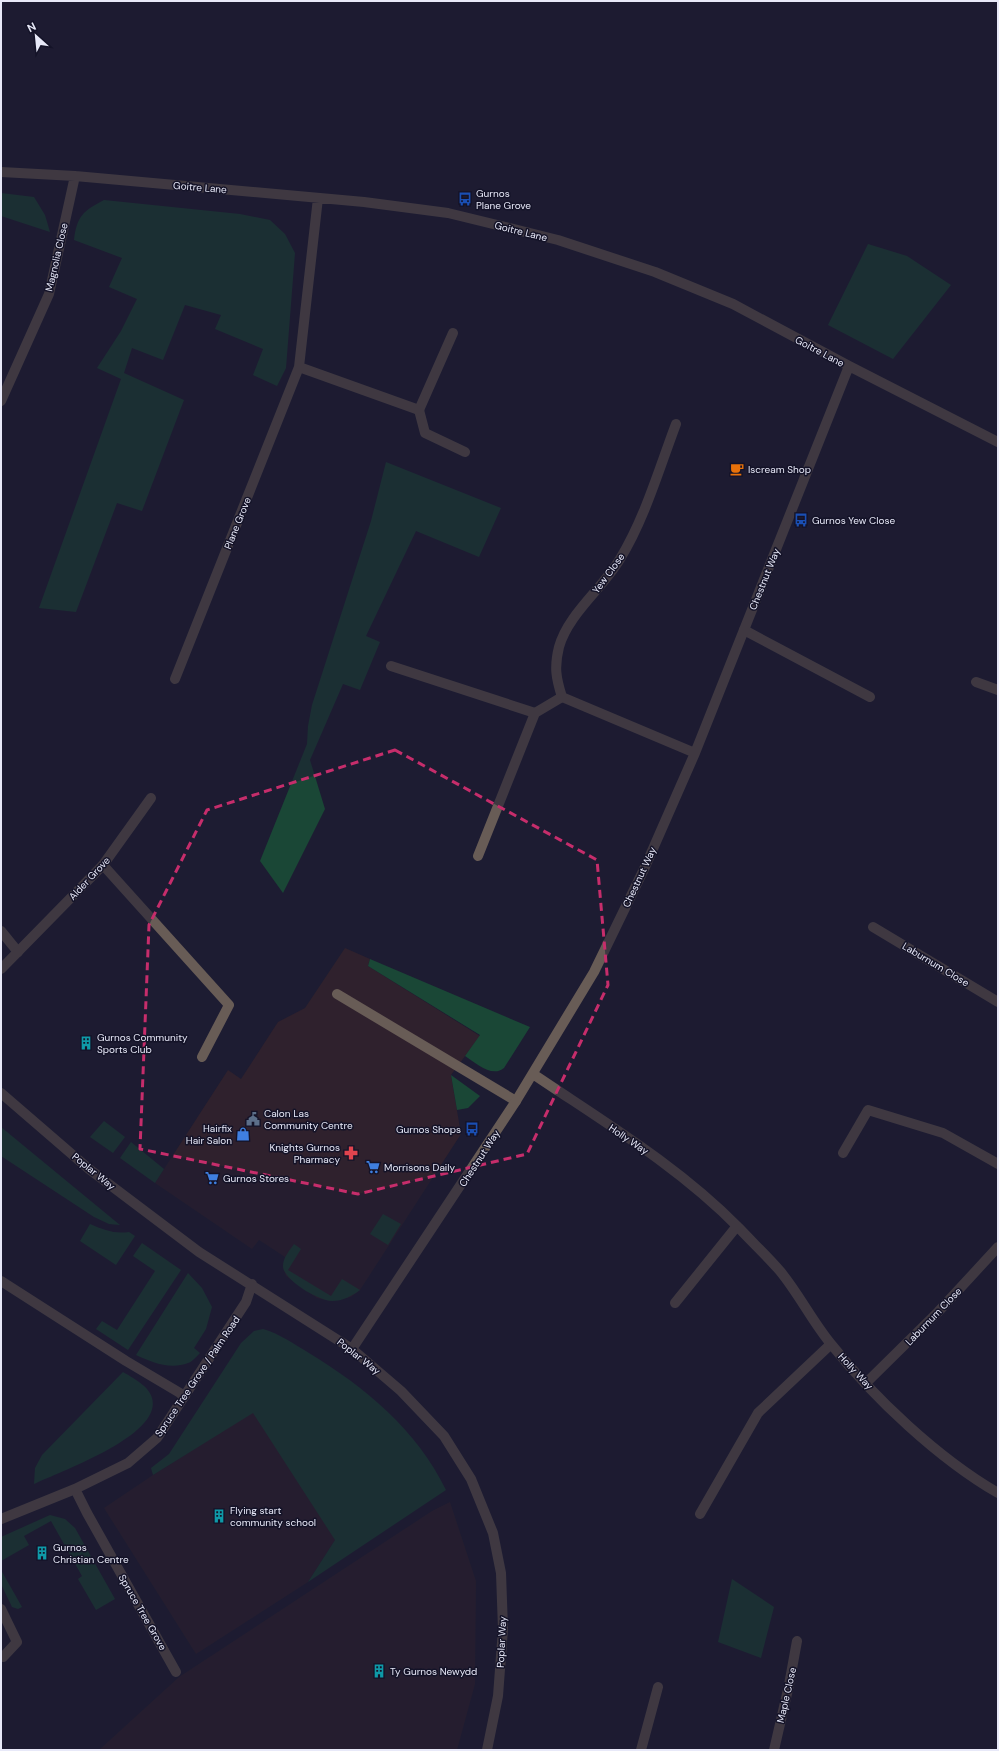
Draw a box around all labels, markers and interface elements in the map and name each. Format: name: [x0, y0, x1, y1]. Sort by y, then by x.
north arrow: [16, 16, 56, 56]
text: N: [25, 19, 38, 35]
street label: Goitre Lane: [173, 179, 228, 196]
place label: Gurnos Plane Grove: [476, 187, 531, 212]
bus stop icon: Gurnos Plane Grove: [457, 191, 473, 207]
street label: Goitre Lane: [493, 219, 549, 244]
street label: Magnolia Close: [42, 221, 71, 293]
street label: Goitre Lane: [793, 333, 847, 370]
cafe icon: Iscream Shop: [729, 461, 745, 477]
place label: Iscream Shop: [748, 463, 811, 476]
street label: Plane Grove: [221, 495, 254, 551]
bus stop icon: Gurnos Yew Close: [793, 512, 809, 528]
place label: Gurnos Yew Close: [812, 514, 895, 527]
street label: Chestnut Way: [746, 546, 783, 612]
street label: Yew Close: [589, 550, 628, 596]
street label: Chestnut Way: [620, 844, 659, 910]
street label: Alder Grove: [66, 854, 113, 903]
street label: Laburnum Close: [900, 939, 972, 990]
place label: Gurnos Community Sports Club: [97, 1031, 188, 1056]
building icon: Gurnos Community Sports Club: [78, 1035, 94, 1051]
place label: Calon Las Community Centre: [264, 1107, 353, 1132]
public building icon: Calon Las Community Centre: [245, 1111, 261, 1127]
bus stop icon: Gurnos Shops: [464, 1121, 480, 1137]
street label: Holly Way: [606, 1121, 652, 1158]
place label: Hairfix Hair Salon: [186, 1122, 232, 1147]
place label: Gurnos Shops: [396, 1123, 461, 1136]
shop icon: Hairfix Hair Salon: [235, 1126, 251, 1142]
street label: Chestnut Way: [456, 1127, 503, 1189]
place label: Knights Gurnos Pharmacy: [269, 1141, 340, 1166]
pharmacy icon: Knights Gurnos Pharmacy: [343, 1145, 359, 1161]
street label: Poplar Way: [69, 1150, 118, 1193]
supermarket icon: Morrisons Daily: [365, 1159, 381, 1175]
place label: Morrisons Daily: [384, 1161, 455, 1174]
supermarket icon: Gurnos Stores: [204, 1170, 220, 1186]
place label: Gurnos Stores: [223, 1172, 289, 1185]
street label: Laburnum Close: [902, 1284, 964, 1348]
street label: Spruce Tree Grove / Palm Road: [152, 1313, 243, 1439]
street label: Poplar Way: [334, 1335, 383, 1378]
street label: Holly Way: [835, 1350, 876, 1393]
place label: Flying start community school: [230, 1504, 316, 1529]
building icon: Flying start community school: [211, 1508, 227, 1524]
place label: Gurnos Christian Centre: [53, 1541, 129, 1566]
building icon: Gurnos Christian Centre: [34, 1545, 50, 1561]
street label: Spruce Tree Grove: [116, 1572, 170, 1653]
street label: Poplar Way: [494, 1615, 509, 1668]
building icon: Ty Gurnos Newydd: [371, 1663, 387, 1679]
place label: Ty Gurnos Newydd: [390, 1665, 477, 1678]
street label: Maple Close: [774, 1666, 799, 1724]

